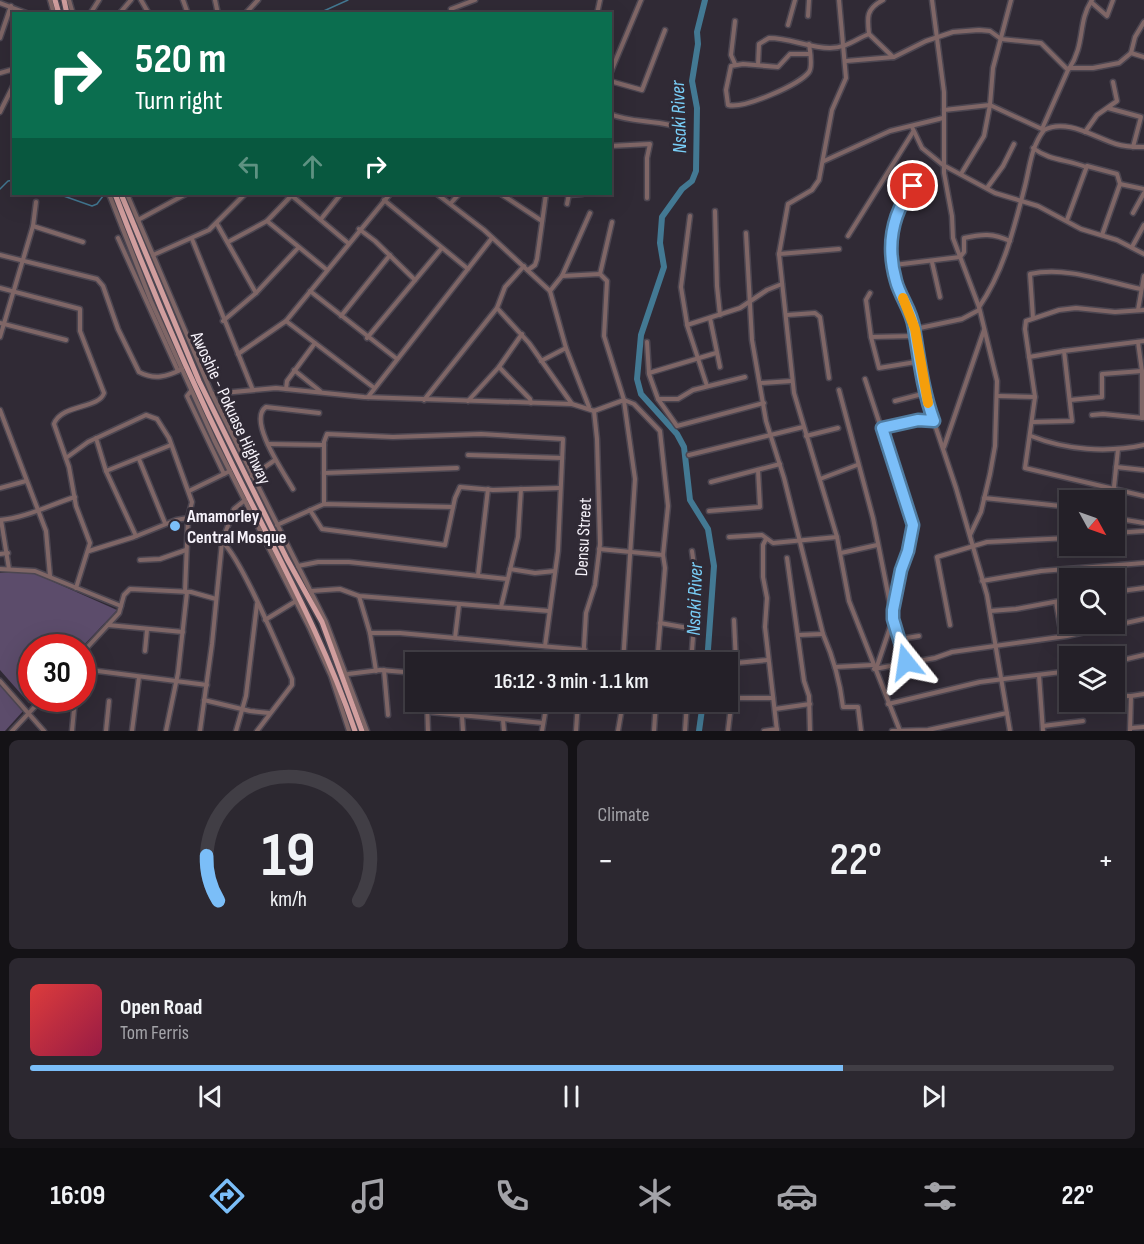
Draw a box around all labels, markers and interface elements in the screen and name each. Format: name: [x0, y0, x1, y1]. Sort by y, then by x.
text: 520 m: [135, 34, 226, 85]
icon: right: [36, 36, 114, 114]
water label: Nsaki River: [666, 79, 692, 154]
text: Turn right: [135, 85, 222, 117]
icon: left: [233, 150, 266, 183]
icon: ahead: [296, 150, 329, 183]
icon: right: [359, 150, 392, 183]
pin: [887, 160, 938, 211]
icon: arrive: [896, 169, 929, 202]
street label: Awoshie - Pokuase Highway: [186, 328, 275, 488]
north arrow: [1059, 490, 1125, 556]
map controls: [1059, 490, 1125, 712]
street label: Densu Street: [571, 497, 596, 577]
place label: Amamorley Central Mosque: [186, 506, 287, 548]
marker: Amamorley Central Mosque: [168, 519, 182, 533]
water label: Nsaki River: [682, 561, 708, 636]
button: search: [1059, 568, 1125, 634]
position arrow: [874, 630, 938, 694]
speed limit sign: 30: [18, 634, 96, 712]
button: layers: [1059, 646, 1125, 712]
text: 16:12 · 3 min · 1.1 km: [494, 668, 649, 695]
text: Climate: [598, 803, 650, 827]
text: 19: [261, 819, 315, 894]
text: 22°: [830, 833, 882, 888]
text: −: [598, 841, 614, 881]
text: +: [1098, 841, 1114, 881]
text: km/h: [270, 888, 307, 913]
text: Open Road: [120, 994, 202, 1021]
text: Tom Ferris: [120, 1021, 189, 1045]
icon: previous: [194, 1080, 227, 1113]
icon: pause: [555, 1080, 588, 1113]
icon: next: [917, 1080, 950, 1113]
icon: directions: [206, 1175, 248, 1217]
icon: music: [348, 1175, 390, 1217]
icon: phone: [491, 1175, 533, 1217]
icon: climate: [634, 1175, 676, 1217]
icon: car: [776, 1175, 818, 1217]
icon: filters: [919, 1175, 961, 1217]
text: 16:09: [50, 1180, 105, 1212]
text: 22°: [1061, 1180, 1094, 1212]

